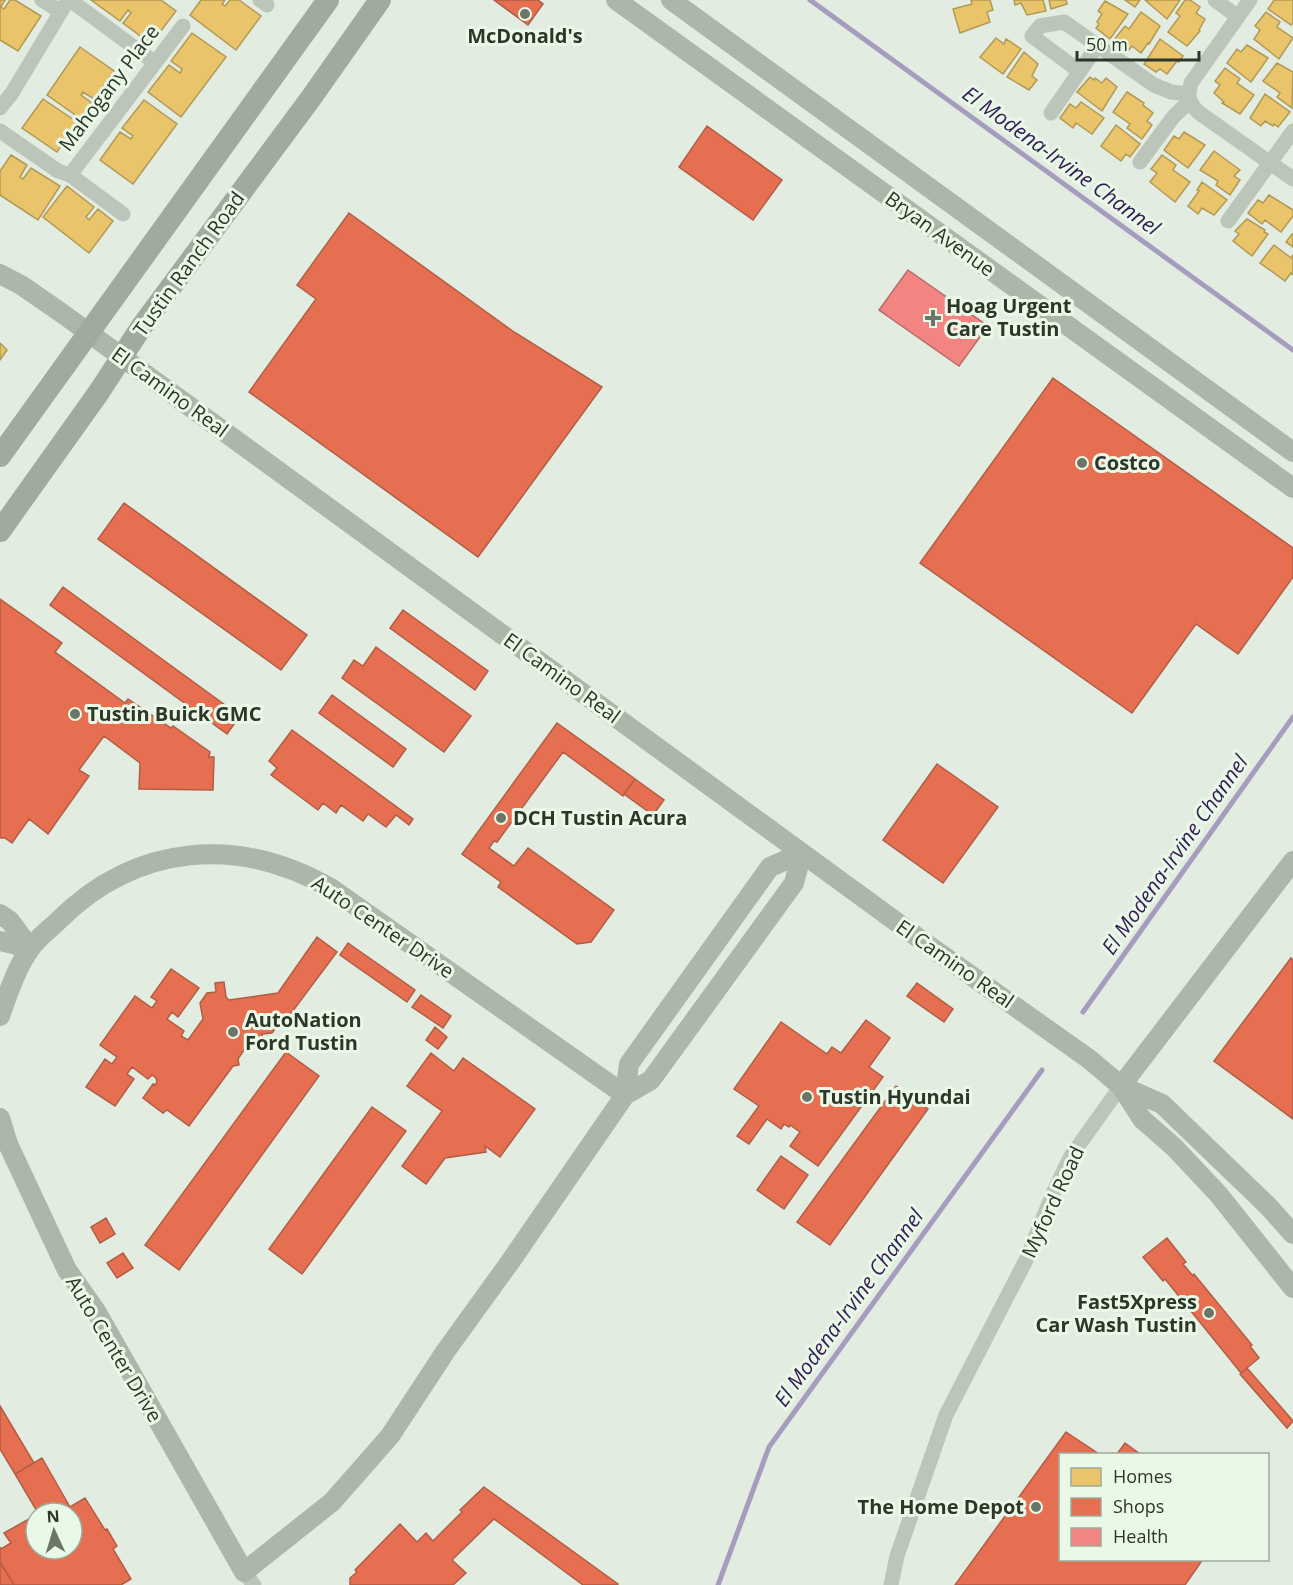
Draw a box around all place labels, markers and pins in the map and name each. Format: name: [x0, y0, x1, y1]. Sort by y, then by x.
marker: McDonald's: [518, 7, 532, 21]
place label: McDonald's: [467, 22, 583, 49]
place label: Hoag Urgent Care Tustin: [946, 292, 1072, 342]
marker: Hoag Urgent Care Tustin: [924, 309, 942, 327]
place label: Costco: [1094, 449, 1160, 476]
marker: Costco: [1075, 456, 1089, 470]
place label: Tustin Buick GMC: [87, 700, 262, 727]
marker: Tustin Buick GMC: [68, 707, 82, 721]
place label: DCH Tustin Acura: [513, 804, 687, 831]
marker: DCH Tustin Acura: [494, 811, 508, 825]
place label: AutoNation Ford Tustin: [245, 1006, 362, 1056]
marker: AutoNation Ford Tustin: [226, 1025, 240, 1039]
place label: Tustin Hyundai: [819, 1083, 971, 1110]
marker: Tustin Hyundai: [800, 1090, 814, 1104]
place label: Fast5Xpress Car Wash Tustin: [1036, 1288, 1197, 1338]
marker: Fast5Xpress Car Wash Tustin: [1202, 1306, 1216, 1320]
place label: The Home Depot: [858, 1493, 1024, 1520]
marker: The Home Depot: [1029, 1500, 1043, 1514]

